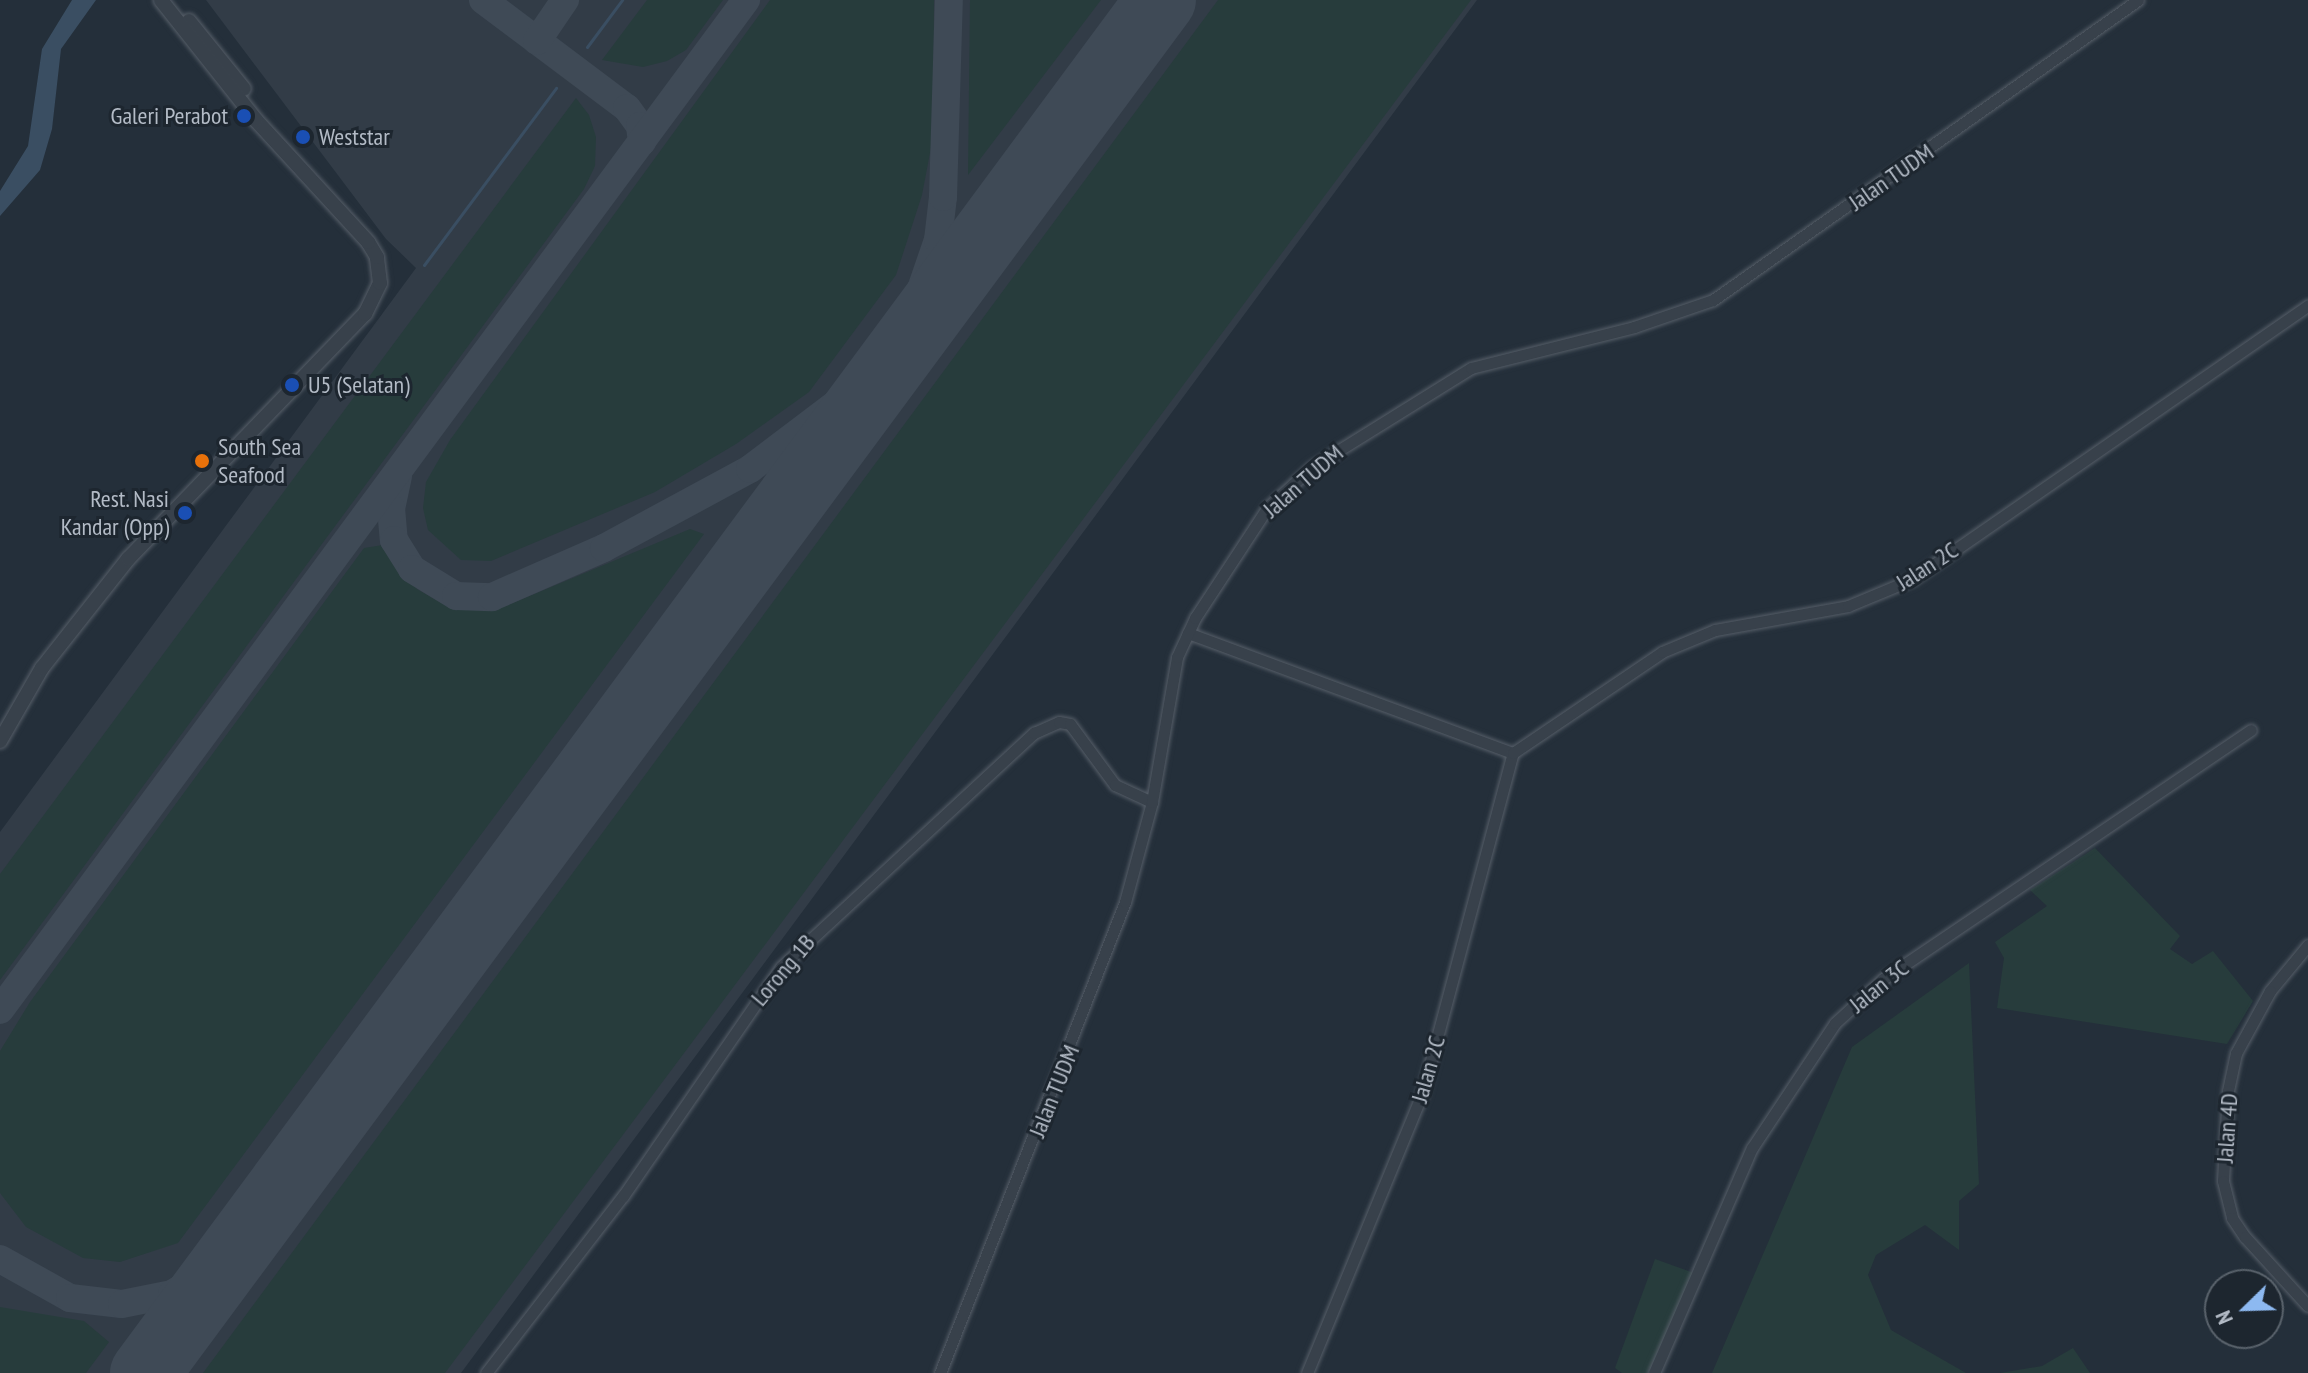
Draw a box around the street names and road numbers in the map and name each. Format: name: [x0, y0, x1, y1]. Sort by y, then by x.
street label: Jalan TUDM: [1843, 137, 1939, 217]
street label: Jalan TUDM: [1257, 438, 1349, 524]
street label: Jalan 2C: [1891, 535, 1963, 597]
street label: Lorong 1B: [745, 928, 821, 1012]
street label: Jalan 3C: [1844, 953, 1914, 1019]
street label: Jalan 2C: [1405, 1032, 1451, 1106]
street label: Jalan TUDM: [1022, 1040, 1086, 1142]
street label: Jalan 4D: [2210, 1092, 2244, 1164]

